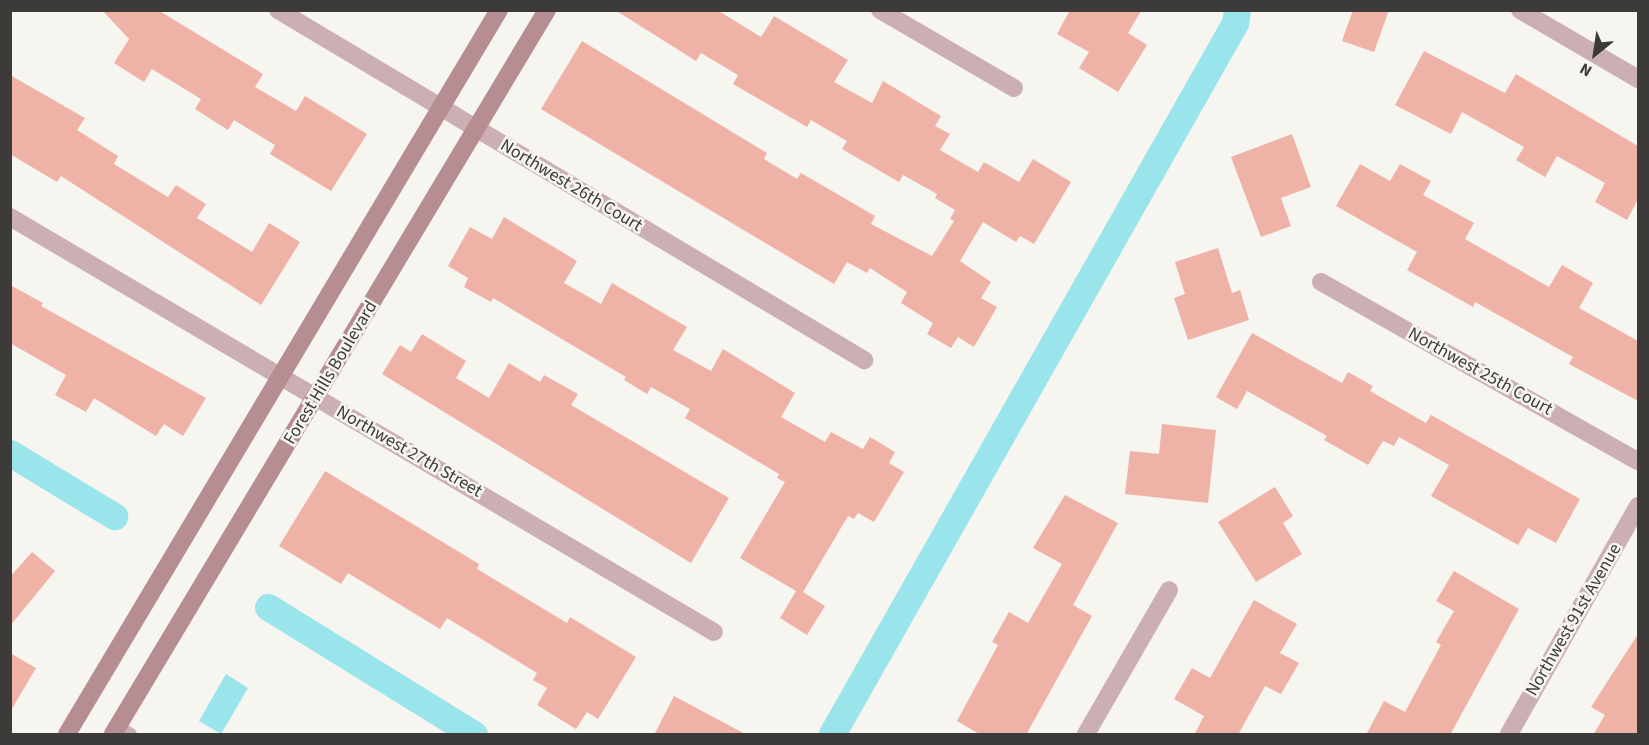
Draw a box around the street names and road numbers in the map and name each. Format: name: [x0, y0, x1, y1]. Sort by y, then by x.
street label: Northwest 26th Court: [496, 135, 646, 237]
street label: Forest Hills Boulevard: [280, 297, 382, 449]
street label: Northwest 25th Court: [1404, 323, 1556, 421]
street label: Northwest 27th Street: [332, 401, 486, 503]
street label: Northwest 91st Avenue: [1522, 540, 1626, 700]

